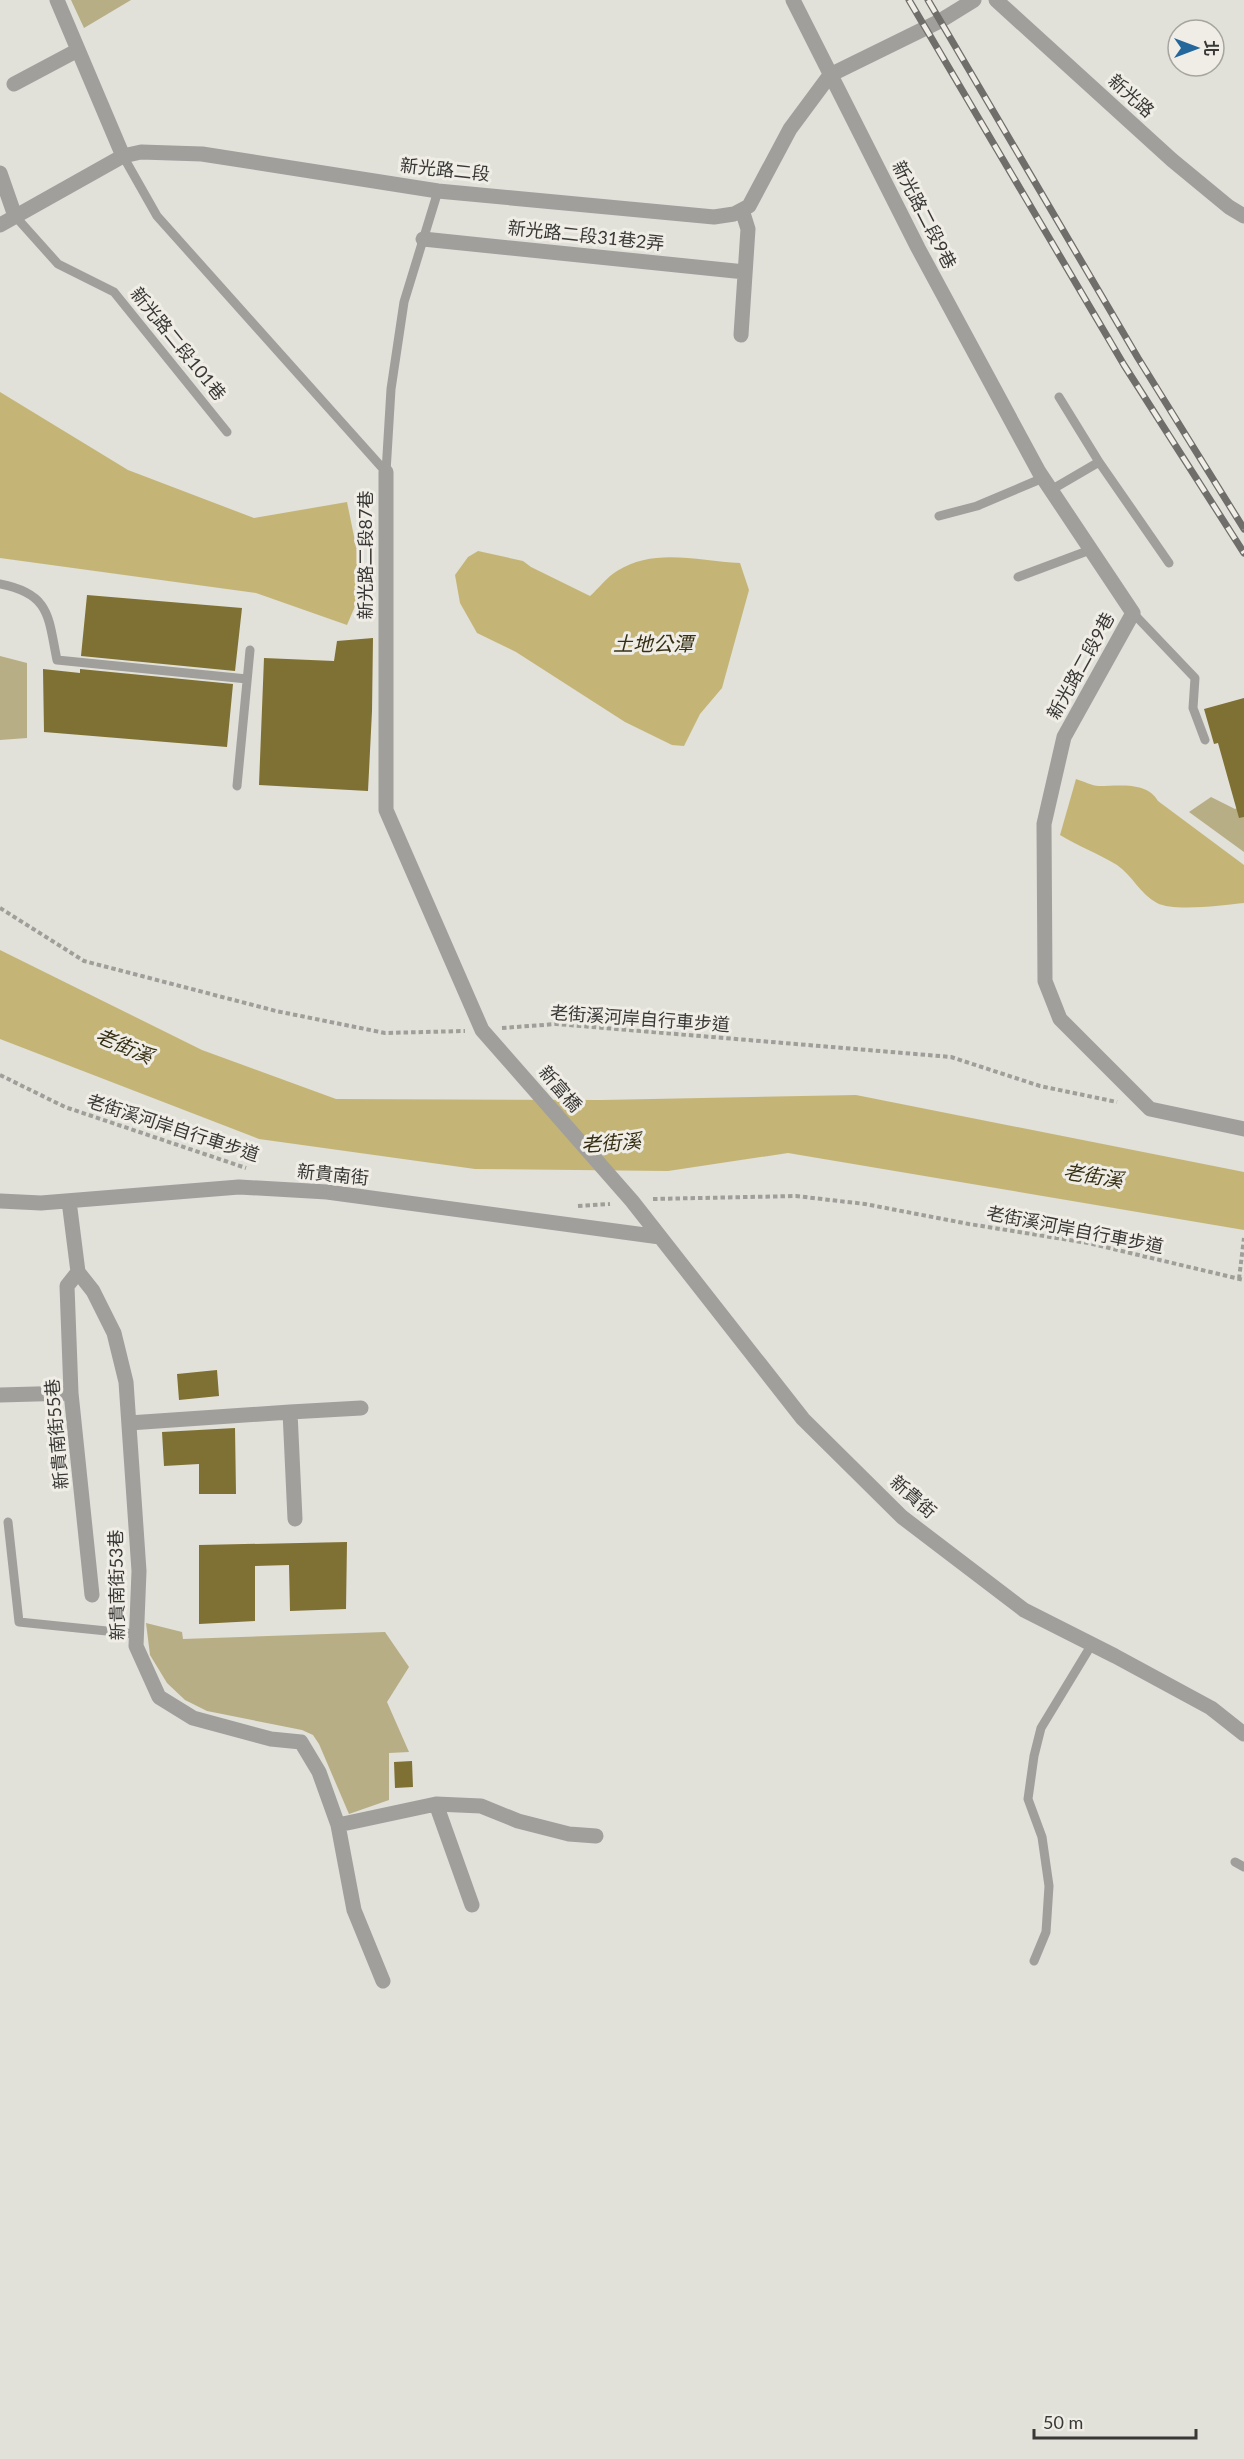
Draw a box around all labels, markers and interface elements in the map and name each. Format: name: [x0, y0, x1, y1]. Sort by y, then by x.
north arrow: [1166, 18, 1226, 78]
text: 北: [1202, 40, 1221, 56]
street label: 新光路: [1104, 69, 1159, 121]
street label: 新光路二段: [399, 153, 491, 185]
street label: 新光路二段9巷: [888, 157, 962, 272]
street label: 新光路二段31巷2弄: [507, 216, 665, 254]
street label: 新光路二段101巷: [126, 282, 231, 404]
street label: 新光路二段87巷: [354, 491, 376, 619]
street label: 新光路二段9巷: [1042, 608, 1118, 723]
water label: 土地公潭: [613, 631, 697, 655]
street label: 老街溪河岸自行車步道: [550, 1001, 731, 1035]
water label: 老街溪: [92, 1022, 159, 1069]
street label: 新富橋: [535, 1061, 587, 1116]
street label: 老街溪河岸自行車步道: [84, 1089, 262, 1165]
water label: 老街溪: [580, 1128, 645, 1156]
water label: 老街溪: [1062, 1158, 1128, 1192]
street label: 新貴南街: [296, 1159, 370, 1189]
street label: 老街溪河岸自行車步道: [985, 1201, 1166, 1257]
street label: 新貴南街55巷: [40, 1378, 72, 1490]
street label: 新貴街: [886, 1470, 941, 1522]
street label: 新貴南街53巷: [104, 1529, 128, 1641]
scale bar: [1034, 2402, 1196, 2440]
text: 50 m: [1043, 2411, 1083, 2433]

